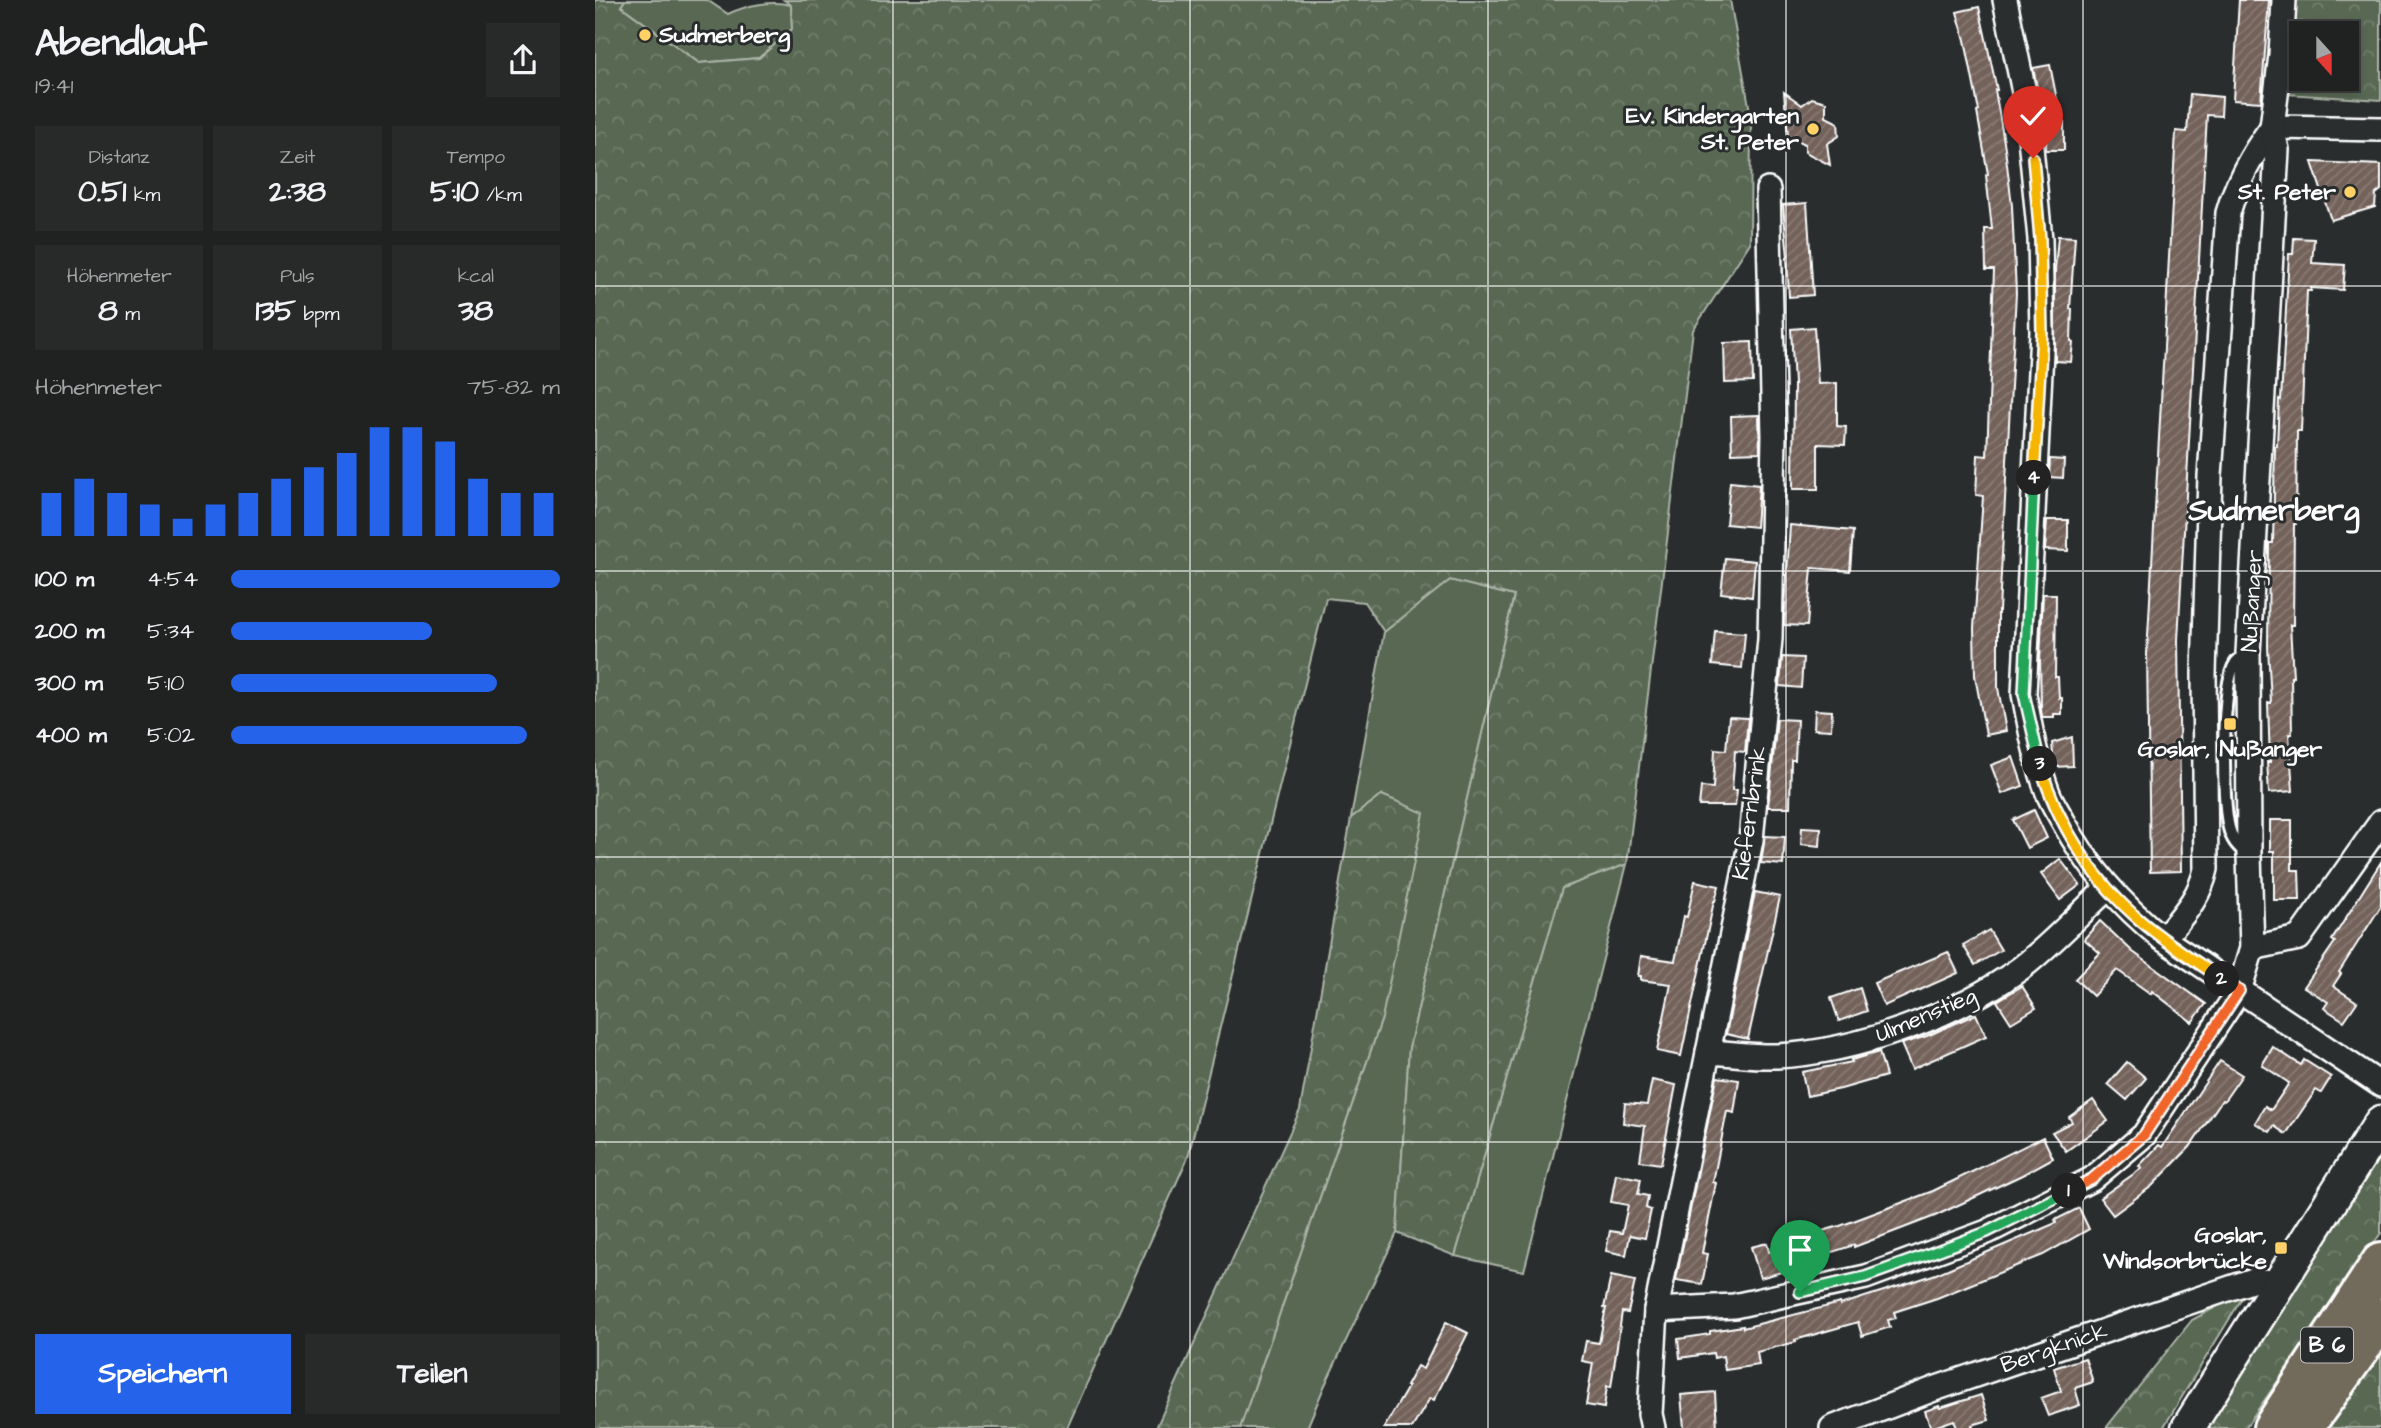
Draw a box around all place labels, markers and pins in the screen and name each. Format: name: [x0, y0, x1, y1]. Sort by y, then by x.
place label: Sudmerberg: [658, 19, 790, 52]
marker: Sudmerberg: [637, 27, 653, 43]
pin: [2003, 86, 2063, 158]
place label: Ev. Kindergarten St. Peter: [1626, 100, 1799, 158]
marker: Ev. Kindergarten St. Peter: [1805, 121, 1821, 137]
place label: St. Peter: [2237, 176, 2336, 208]
marker: St. Peter: [2342, 184, 2358, 200]
pin: 4: [2017, 461, 2051, 496]
marker: Goslar, Nußanger: [2222, 716, 2238, 732]
place label: Goslar, Nußanger: [2138, 733, 2322, 766]
pin: 3: [2023, 746, 2057, 782]
pin: 2: [2205, 962, 2239, 996]
pin: 1: [2051, 1174, 2087, 1208]
place label: Goslar, Windsorbrücke: [2102, 1219, 2268, 1277]
pin: [1770, 1220, 1830, 1292]
marker: Goslar, Windsorbrücke: [2273, 1240, 2289, 1256]

